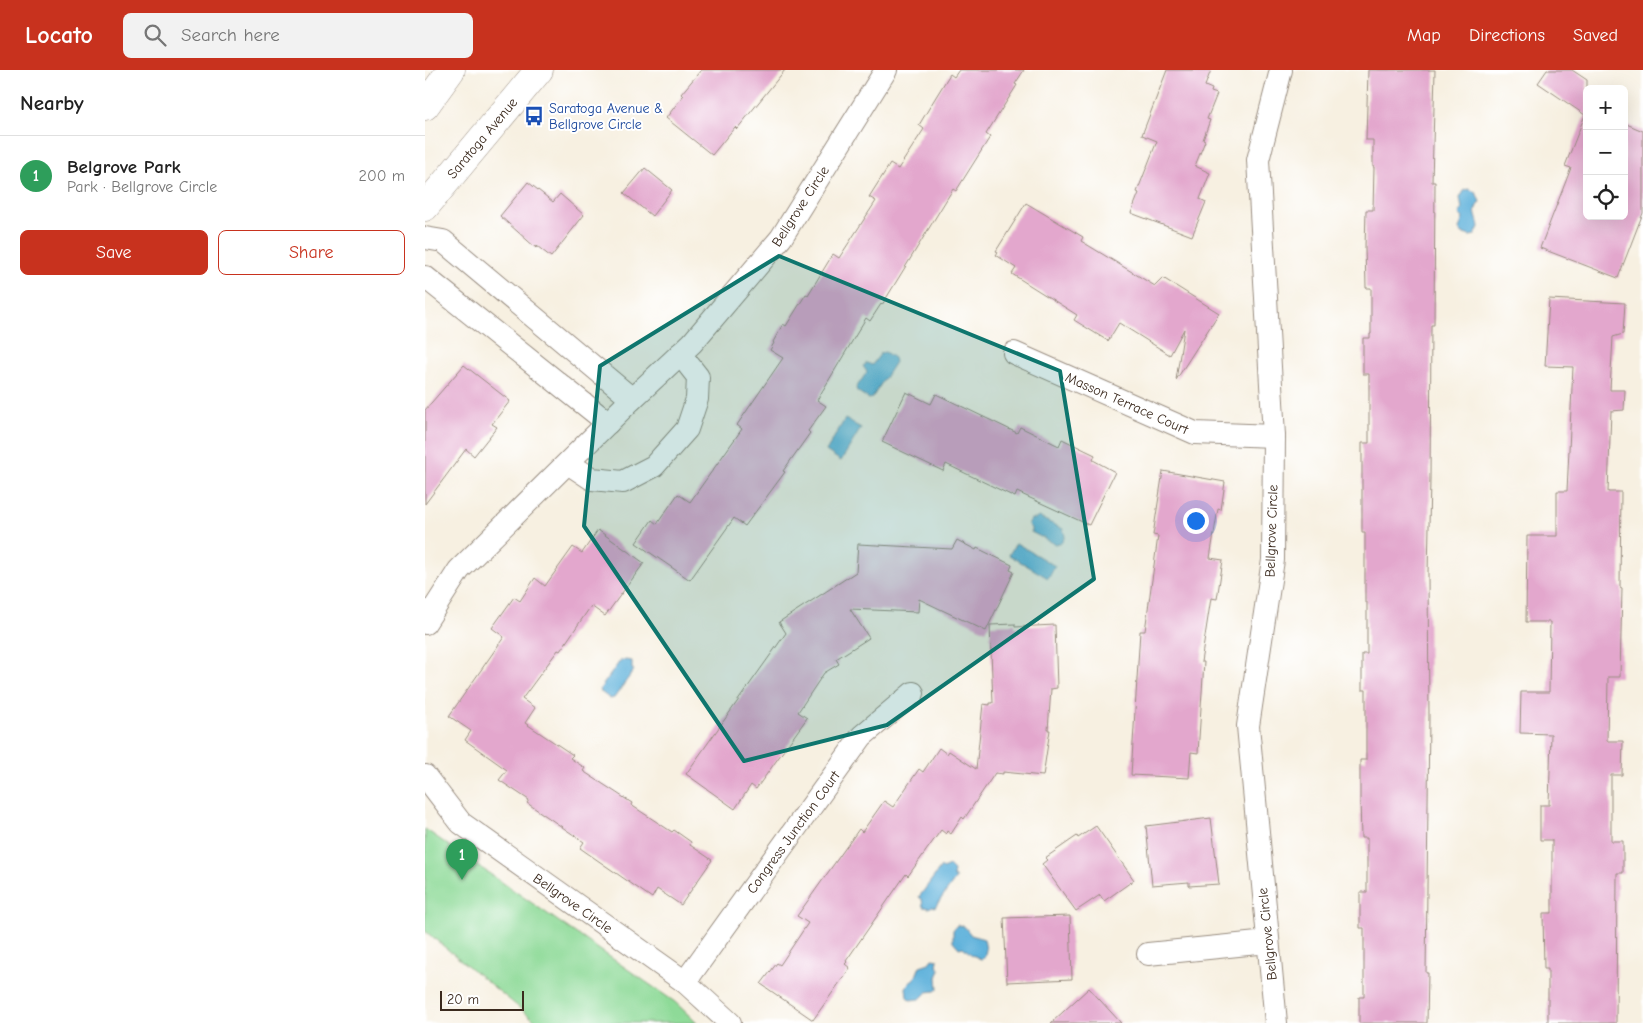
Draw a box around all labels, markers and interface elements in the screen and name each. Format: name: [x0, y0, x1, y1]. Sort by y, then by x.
search box: [123, 13, 473, 58]
text: Locato: [25, 21, 93, 49]
icon: search: [141, 21, 169, 49]
text: Search here: [181, 24, 280, 46]
text: Map: [1407, 25, 1441, 46]
text: Directions: [1469, 25, 1545, 46]
text: Saved: [1573, 25, 1618, 46]
map controls: [1583, 85, 1628, 220]
button: +: [1583, 85, 1628, 130]
text: Nearby: [20, 91, 84, 115]
street label: Saratoga Avenue: [444, 94, 521, 182]
place label: Saratoga Avenue & Bellgrove Circle: [549, 100, 663, 133]
bus stop icon: Saratoga Avenue & Bellgrove Circle: [523, 105, 545, 127]
button: −: [1583, 130, 1628, 175]
text: Belgrove Park: [67, 156, 181, 178]
street label: Bellgrove Circle: [768, 163, 833, 250]
text: 1: [33, 167, 39, 185]
text: 200 m: [359, 167, 405, 185]
button: locate: [1583, 175, 1628, 220]
text: Park · Bellgrove Circle: [67, 178, 217, 196]
button: Save: [20, 230, 208, 275]
button: Share: [218, 230, 405, 275]
street label: Masson Terrace Court: [1063, 369, 1192, 439]
street label: Bellgrove Circle: [1261, 484, 1282, 578]
your location: [1183, 508, 1209, 534]
street label: Congress Junction Court: [743, 767, 844, 897]
pin: 1: [446, 839, 478, 880]
street label: Bellgrove Circle: [530, 870, 616, 937]
street label: Bellgrove Circle: [1254, 887, 1281, 981]
scale bar: [440, 988, 524, 1011]
text: 20 m: [447, 991, 479, 1008]

